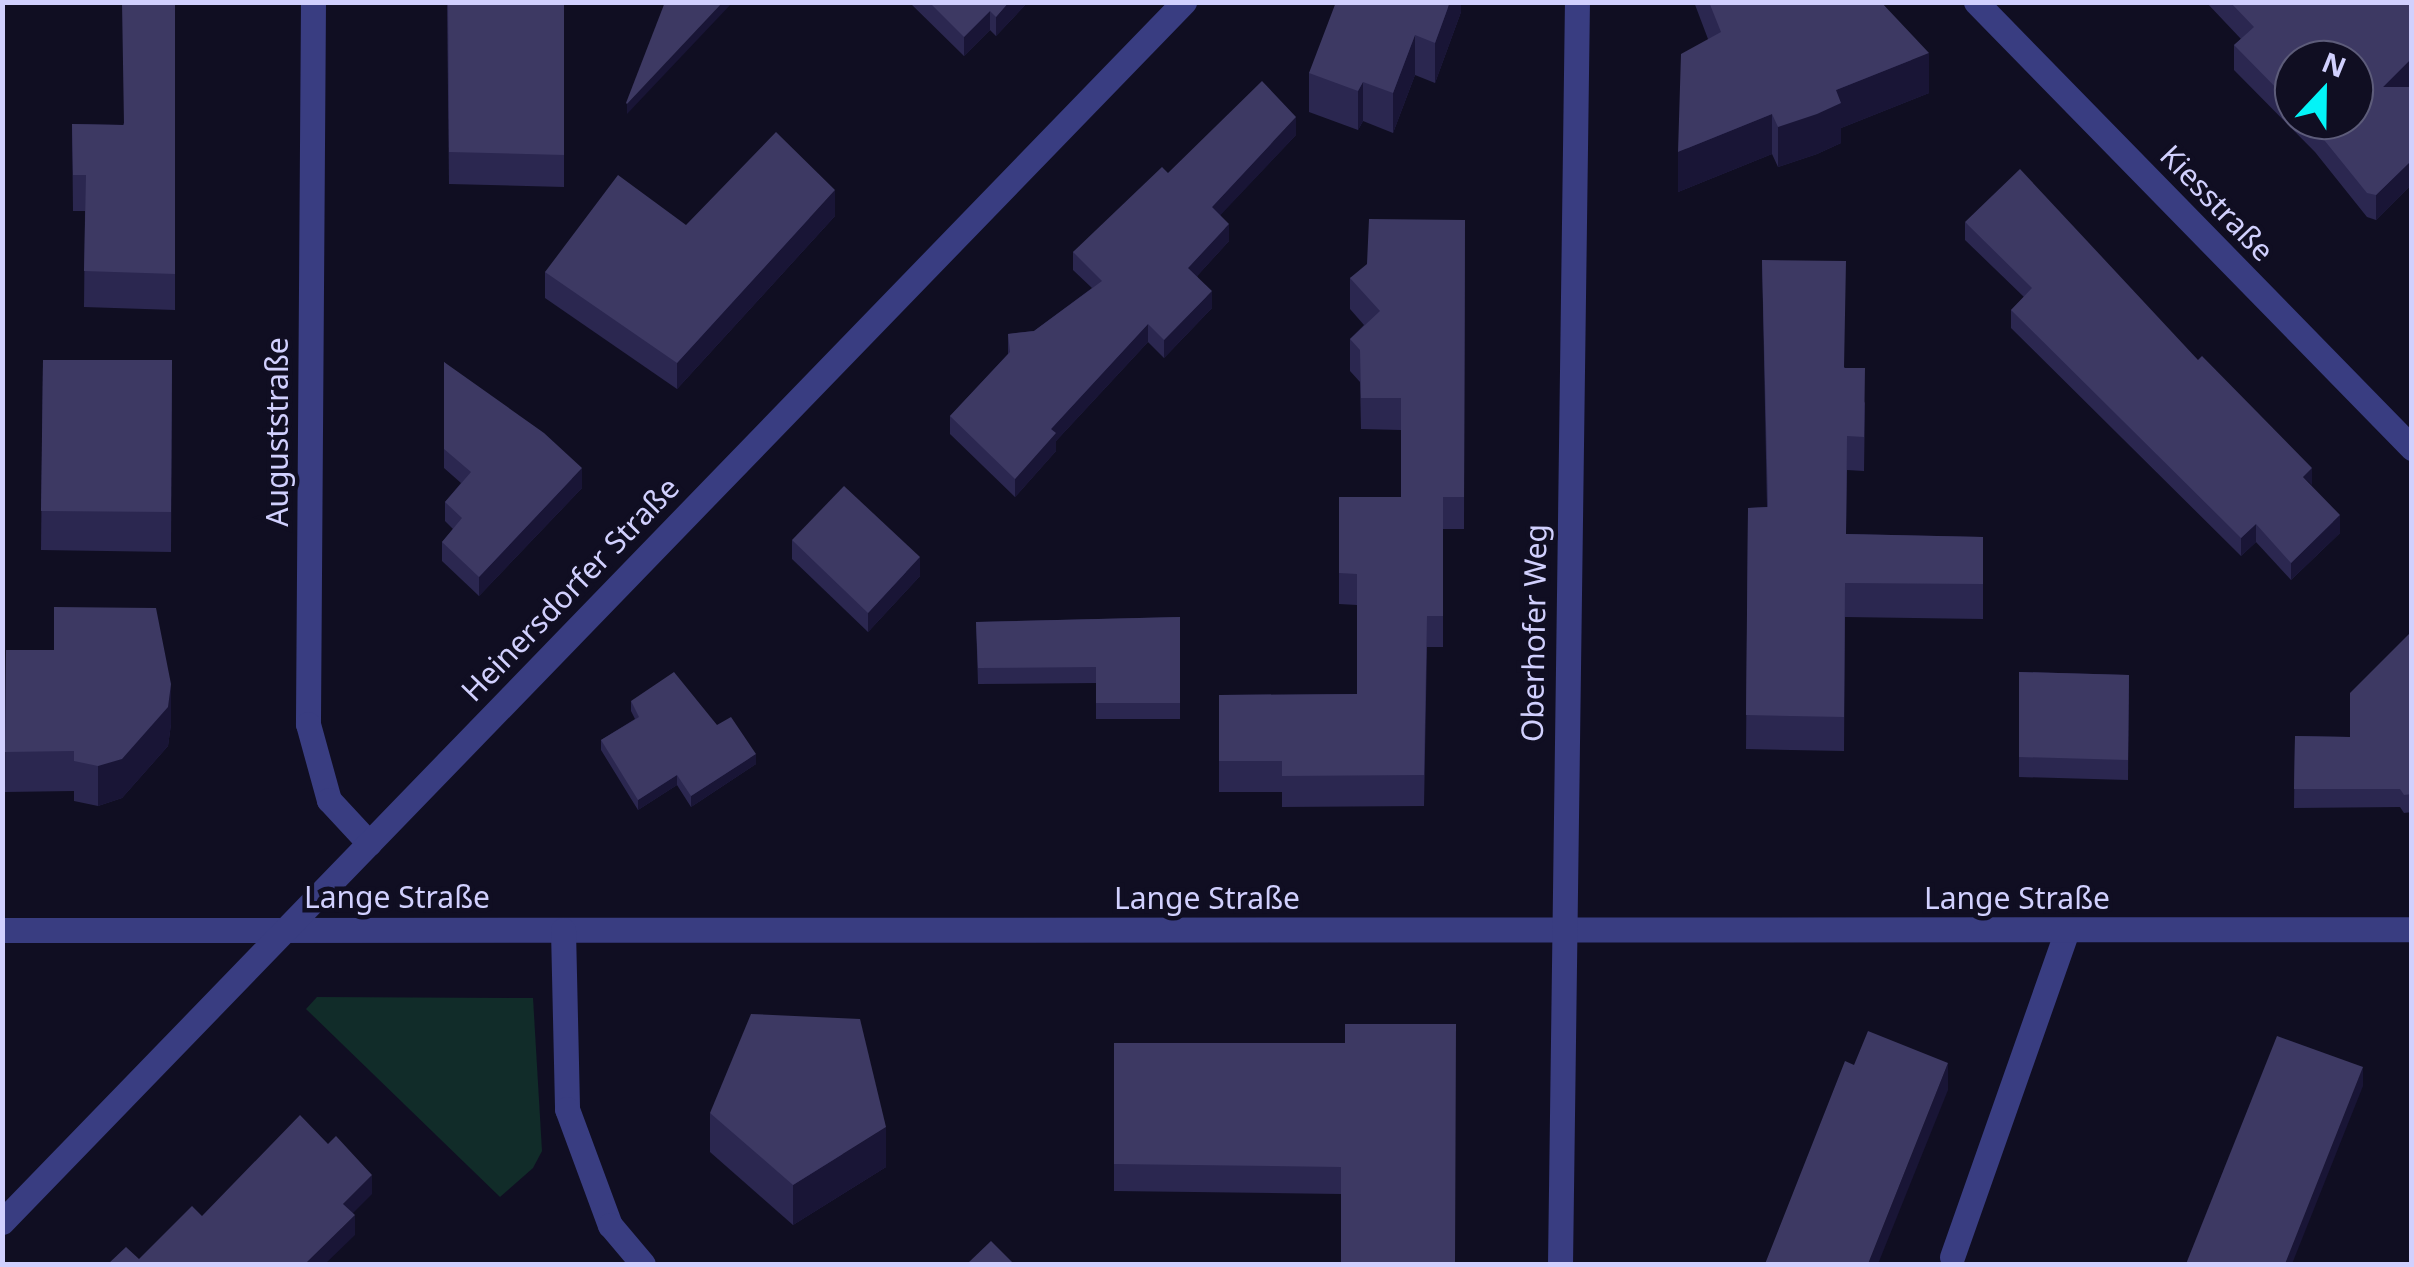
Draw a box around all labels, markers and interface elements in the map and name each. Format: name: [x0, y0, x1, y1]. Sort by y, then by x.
north arrow: [2274, 40, 2374, 140]
text: N: [2317, 42, 2352, 86]
street label: Kiesstraße: [2153, 138, 2281, 268]
street label: Auguststraße: [259, 337, 295, 527]
street label: Heinersdorfer Straße: [454, 470, 686, 708]
street label: Oberhofer Weg: [1514, 524, 1554, 742]
street label: Lange Straße: [304, 879, 490, 915]
street label: Lange Straße: [1114, 880, 1300, 916]
street label: Lange Straße: [1924, 880, 2110, 916]

